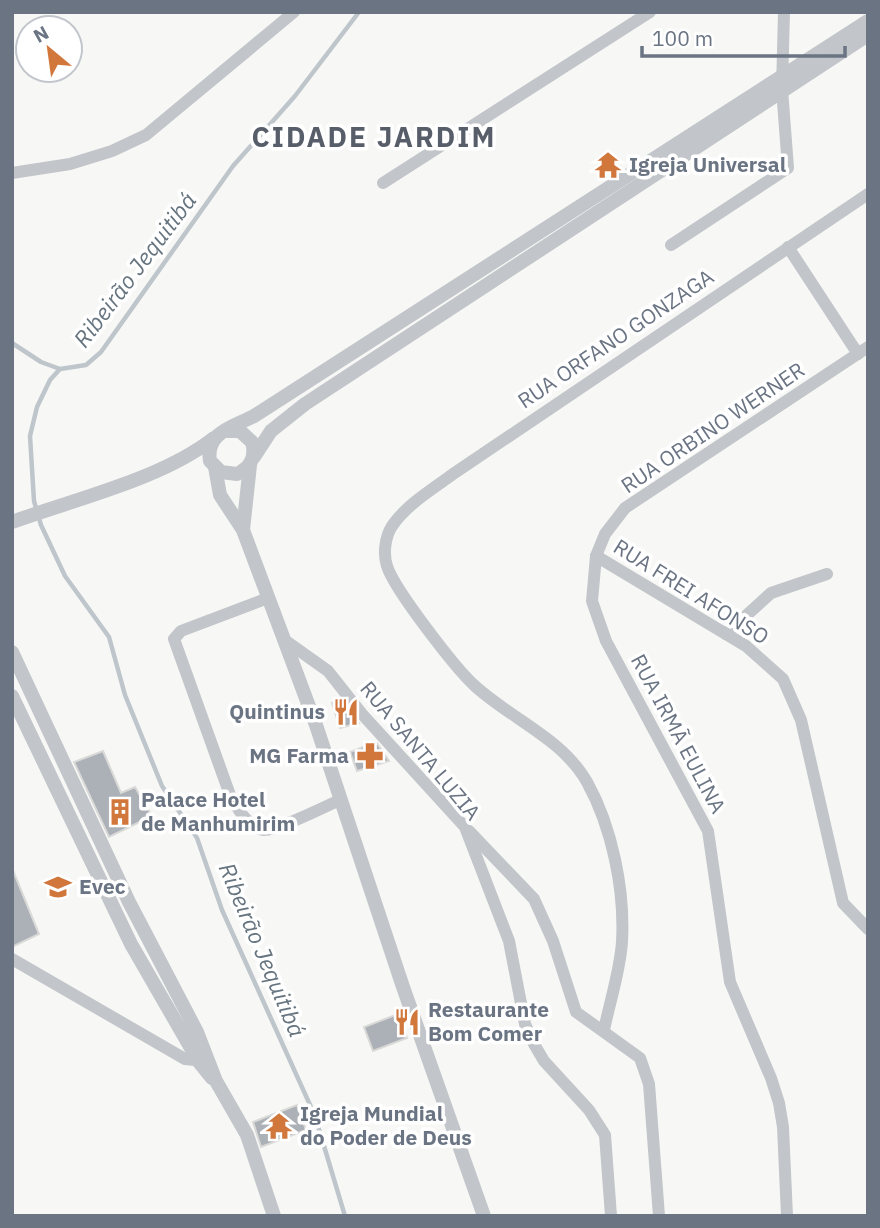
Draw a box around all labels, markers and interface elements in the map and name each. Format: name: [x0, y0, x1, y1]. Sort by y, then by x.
north arrow: [14, 14, 84, 84]
scale bar: [642, 14, 845, 58]
text: N: [29, 20, 53, 48]
text: 100 m: [652, 24, 713, 52]
district label: CIDADE JARDIM: [252, 118, 496, 155]
temple icon: Igreja Universal: [593, 150, 623, 180]
place label: Igreja Universal: [629, 150, 786, 178]
water label: Ribeirão Jequitibá: [66, 186, 202, 353]
street label: RUA ORFANO GONZAGA: [512, 262, 719, 414]
street label: RUA ORBINO WERNER: [615, 355, 810, 499]
street label: RUA FREI AFONSO: [609, 532, 774, 650]
street label: RUA IRMÃ EULINA: [625, 649, 733, 818]
street label: RUA SANTA LUZIA: [354, 675, 487, 826]
place label: Quintinus: [229, 697, 325, 725]
restaurant icon: Quintinus: [331, 697, 361, 727]
place label: MG Farma: [249, 741, 349, 769]
pharmacy icon: MG Farma: [355, 741, 385, 771]
place label: Palace Hotel de Manhumirim: [141, 785, 295, 837]
building icon: Palace Hotel de Manhumirim: [105, 797, 135, 827]
water label: Ribeirão Jequitibá: [213, 858, 313, 1041]
school or university icon: Evec: [43, 872, 73, 902]
place label: Evec: [79, 872, 126, 900]
place label: Restaurante Bom Comer: [428, 995, 549, 1047]
restaurant icon: Restaurante Bom Comer: [392, 1007, 422, 1037]
place label: Igreja Mundial do Poder de Deus: [300, 1099, 472, 1151]
temple icon: Igreja Mundial do Poder de Deus: [264, 1111, 294, 1141]

